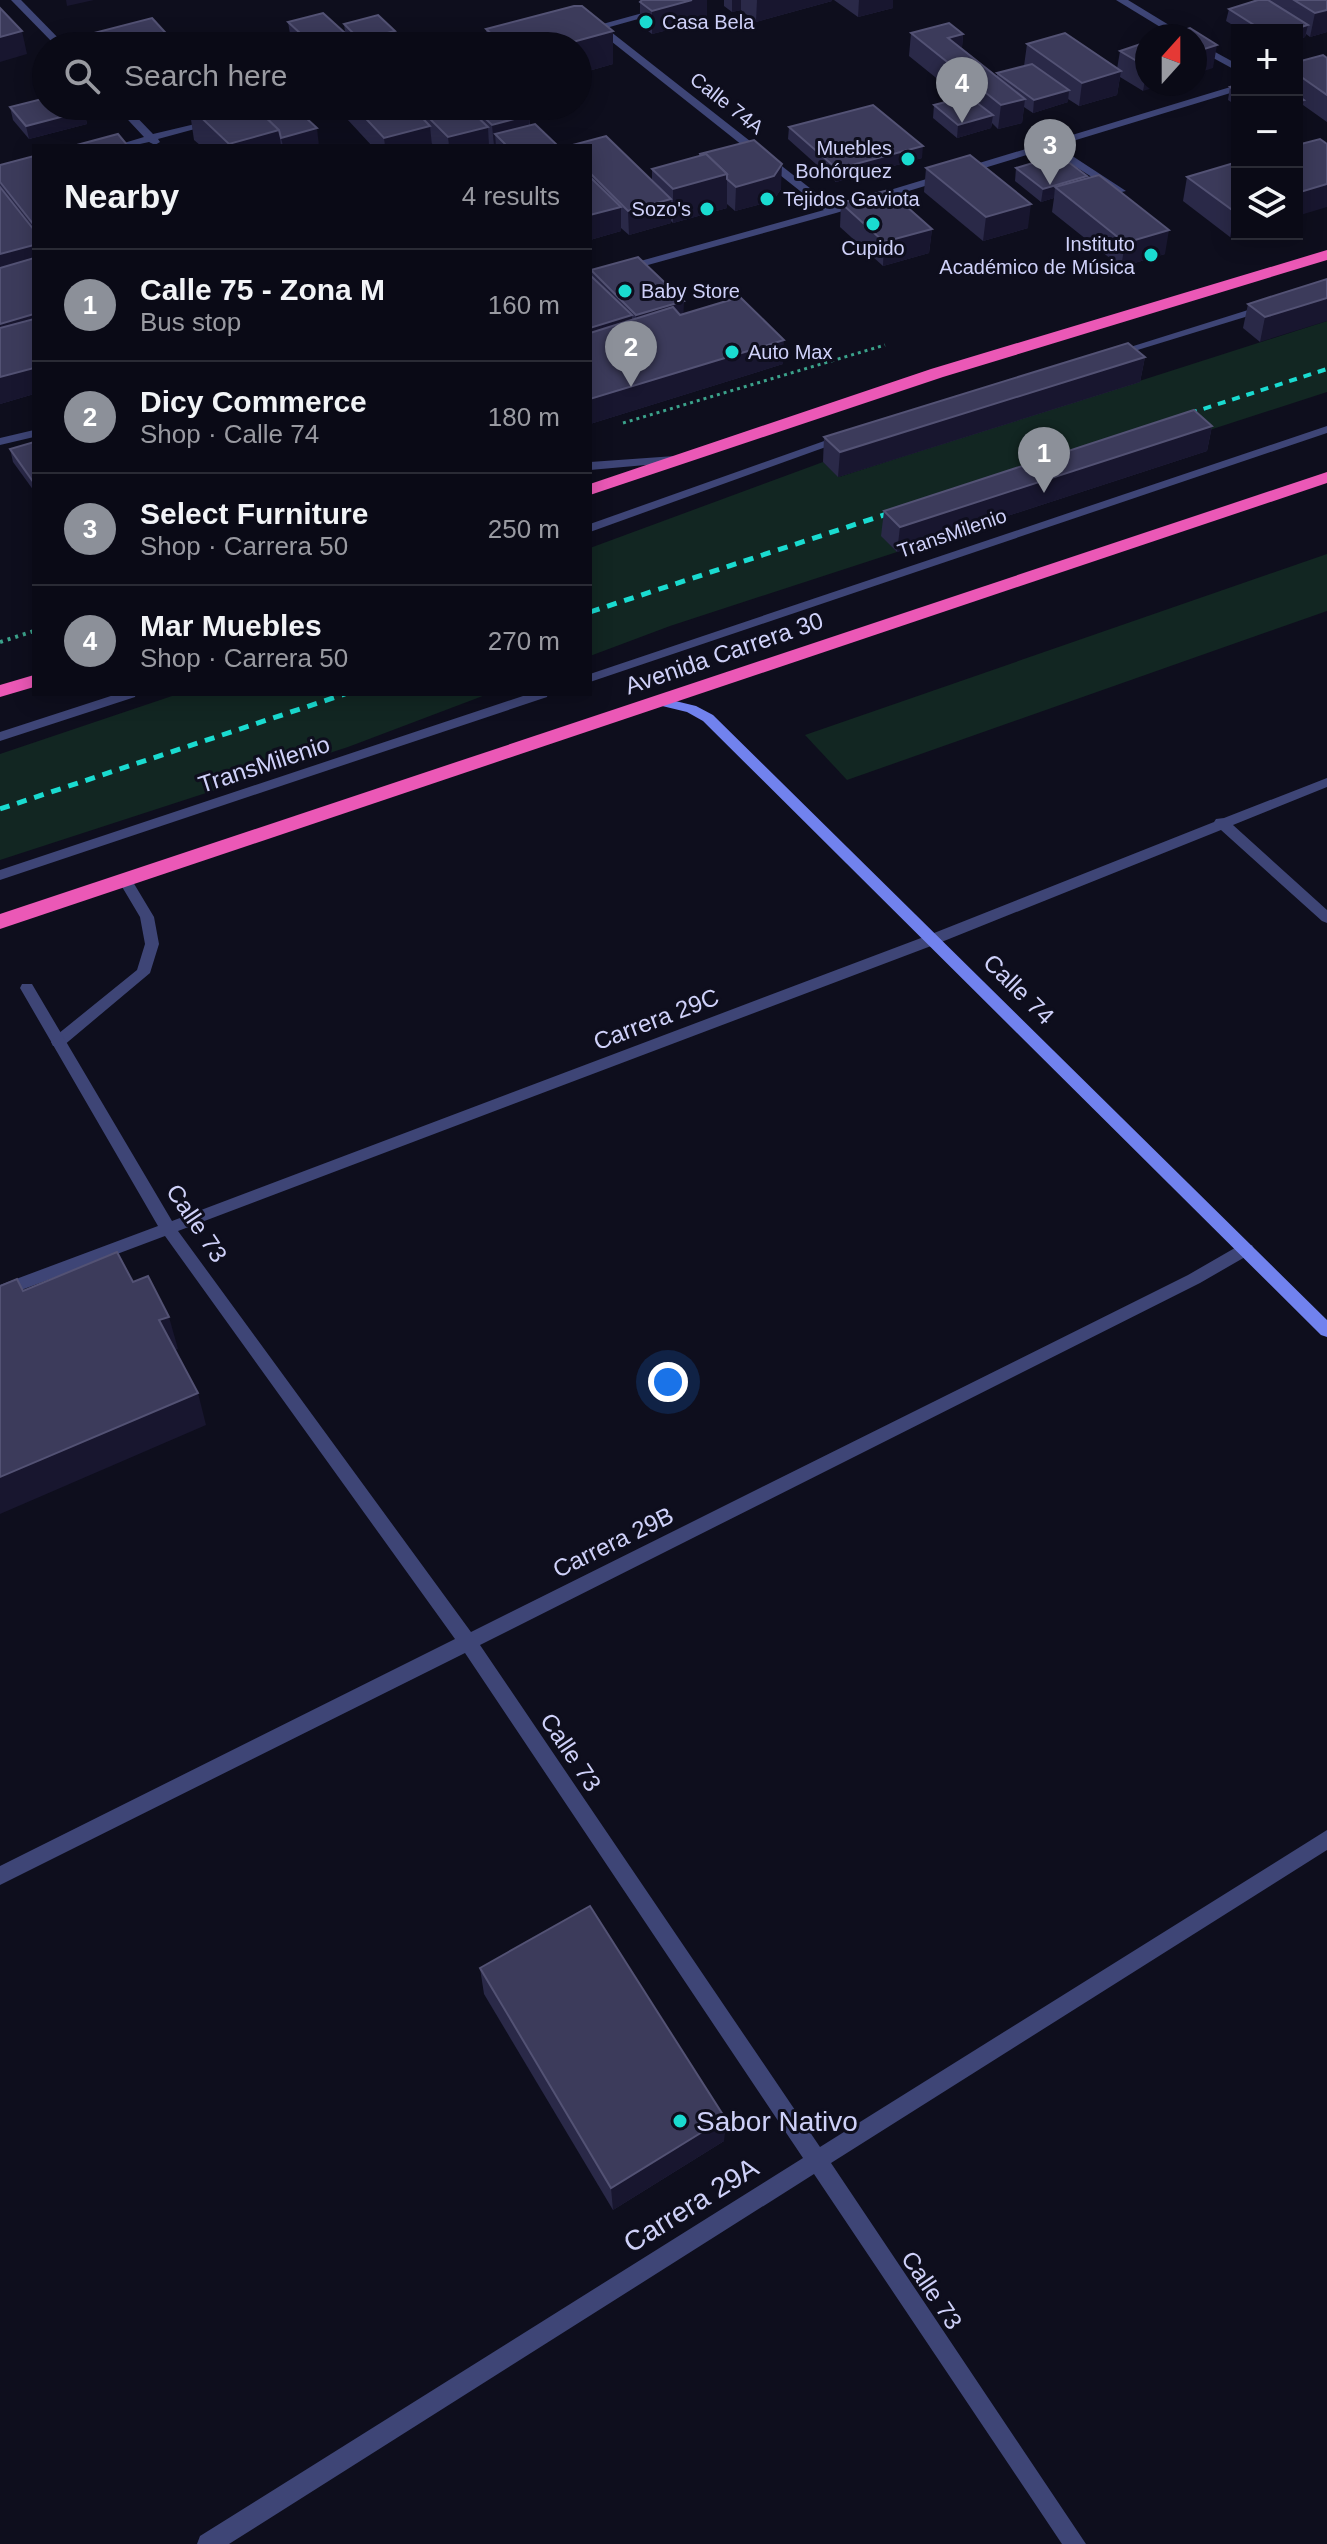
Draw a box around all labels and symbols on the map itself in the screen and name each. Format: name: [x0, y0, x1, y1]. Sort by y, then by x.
place label: Casa Bela: [662, 11, 755, 33]
marker: Casa Bela: [637, 13, 655, 31]
north arrow: [1135, 24, 1207, 96]
pin: 4: [936, 57, 988, 123]
street label: Calle 74A: [686, 68, 768, 139]
pin: 3: [1024, 119, 1076, 185]
place label: Muebles Bohórquez: [795, 137, 892, 182]
marker: Muebles Bohórquez: [899, 150, 917, 168]
place label: Tejidos Gaviota: [783, 188, 921, 210]
marker: Tejidos Gaviota: [758, 190, 776, 208]
place label: Sozo's: [632, 198, 691, 220]
marker: Sozo's: [698, 200, 716, 218]
marker: Cupido: [864, 215, 882, 233]
place label: Instituto Académico de Música: [939, 233, 1136, 278]
place label: Cupido: [841, 237, 905, 259]
marker: Instituto Académico de Música: [1142, 246, 1160, 264]
place label: Baby Store: [641, 280, 740, 302]
marker: Baby Store: [616, 282, 634, 300]
pin: 2: [605, 321, 657, 387]
place label: Auto Max: [748, 341, 832, 363]
marker: Auto Max: [723, 343, 741, 361]
pin: 1: [1018, 427, 1070, 493]
street label: TransMilenio: [895, 504, 1009, 562]
street label: Avenida Carrera 30: [621, 606, 827, 700]
street label: TransMilenio: [195, 730, 333, 798]
street label: Calle 74: [978, 948, 1060, 1030]
street label: Carrera 29C: [590, 983, 722, 1055]
street label: Calle 73: [161, 1179, 233, 1267]
your location: [648, 1362, 688, 1402]
street label: Carrera 29B: [548, 1501, 678, 1583]
street label: Calle 73: [535, 1708, 607, 1796]
place label: Sabor Nativo: [696, 2106, 858, 2137]
marker: Sabor Nativo: [671, 2112, 689, 2130]
street label: Carrera 29A: [618, 2151, 764, 2259]
street label: Calle 73: [896, 2246, 968, 2334]

